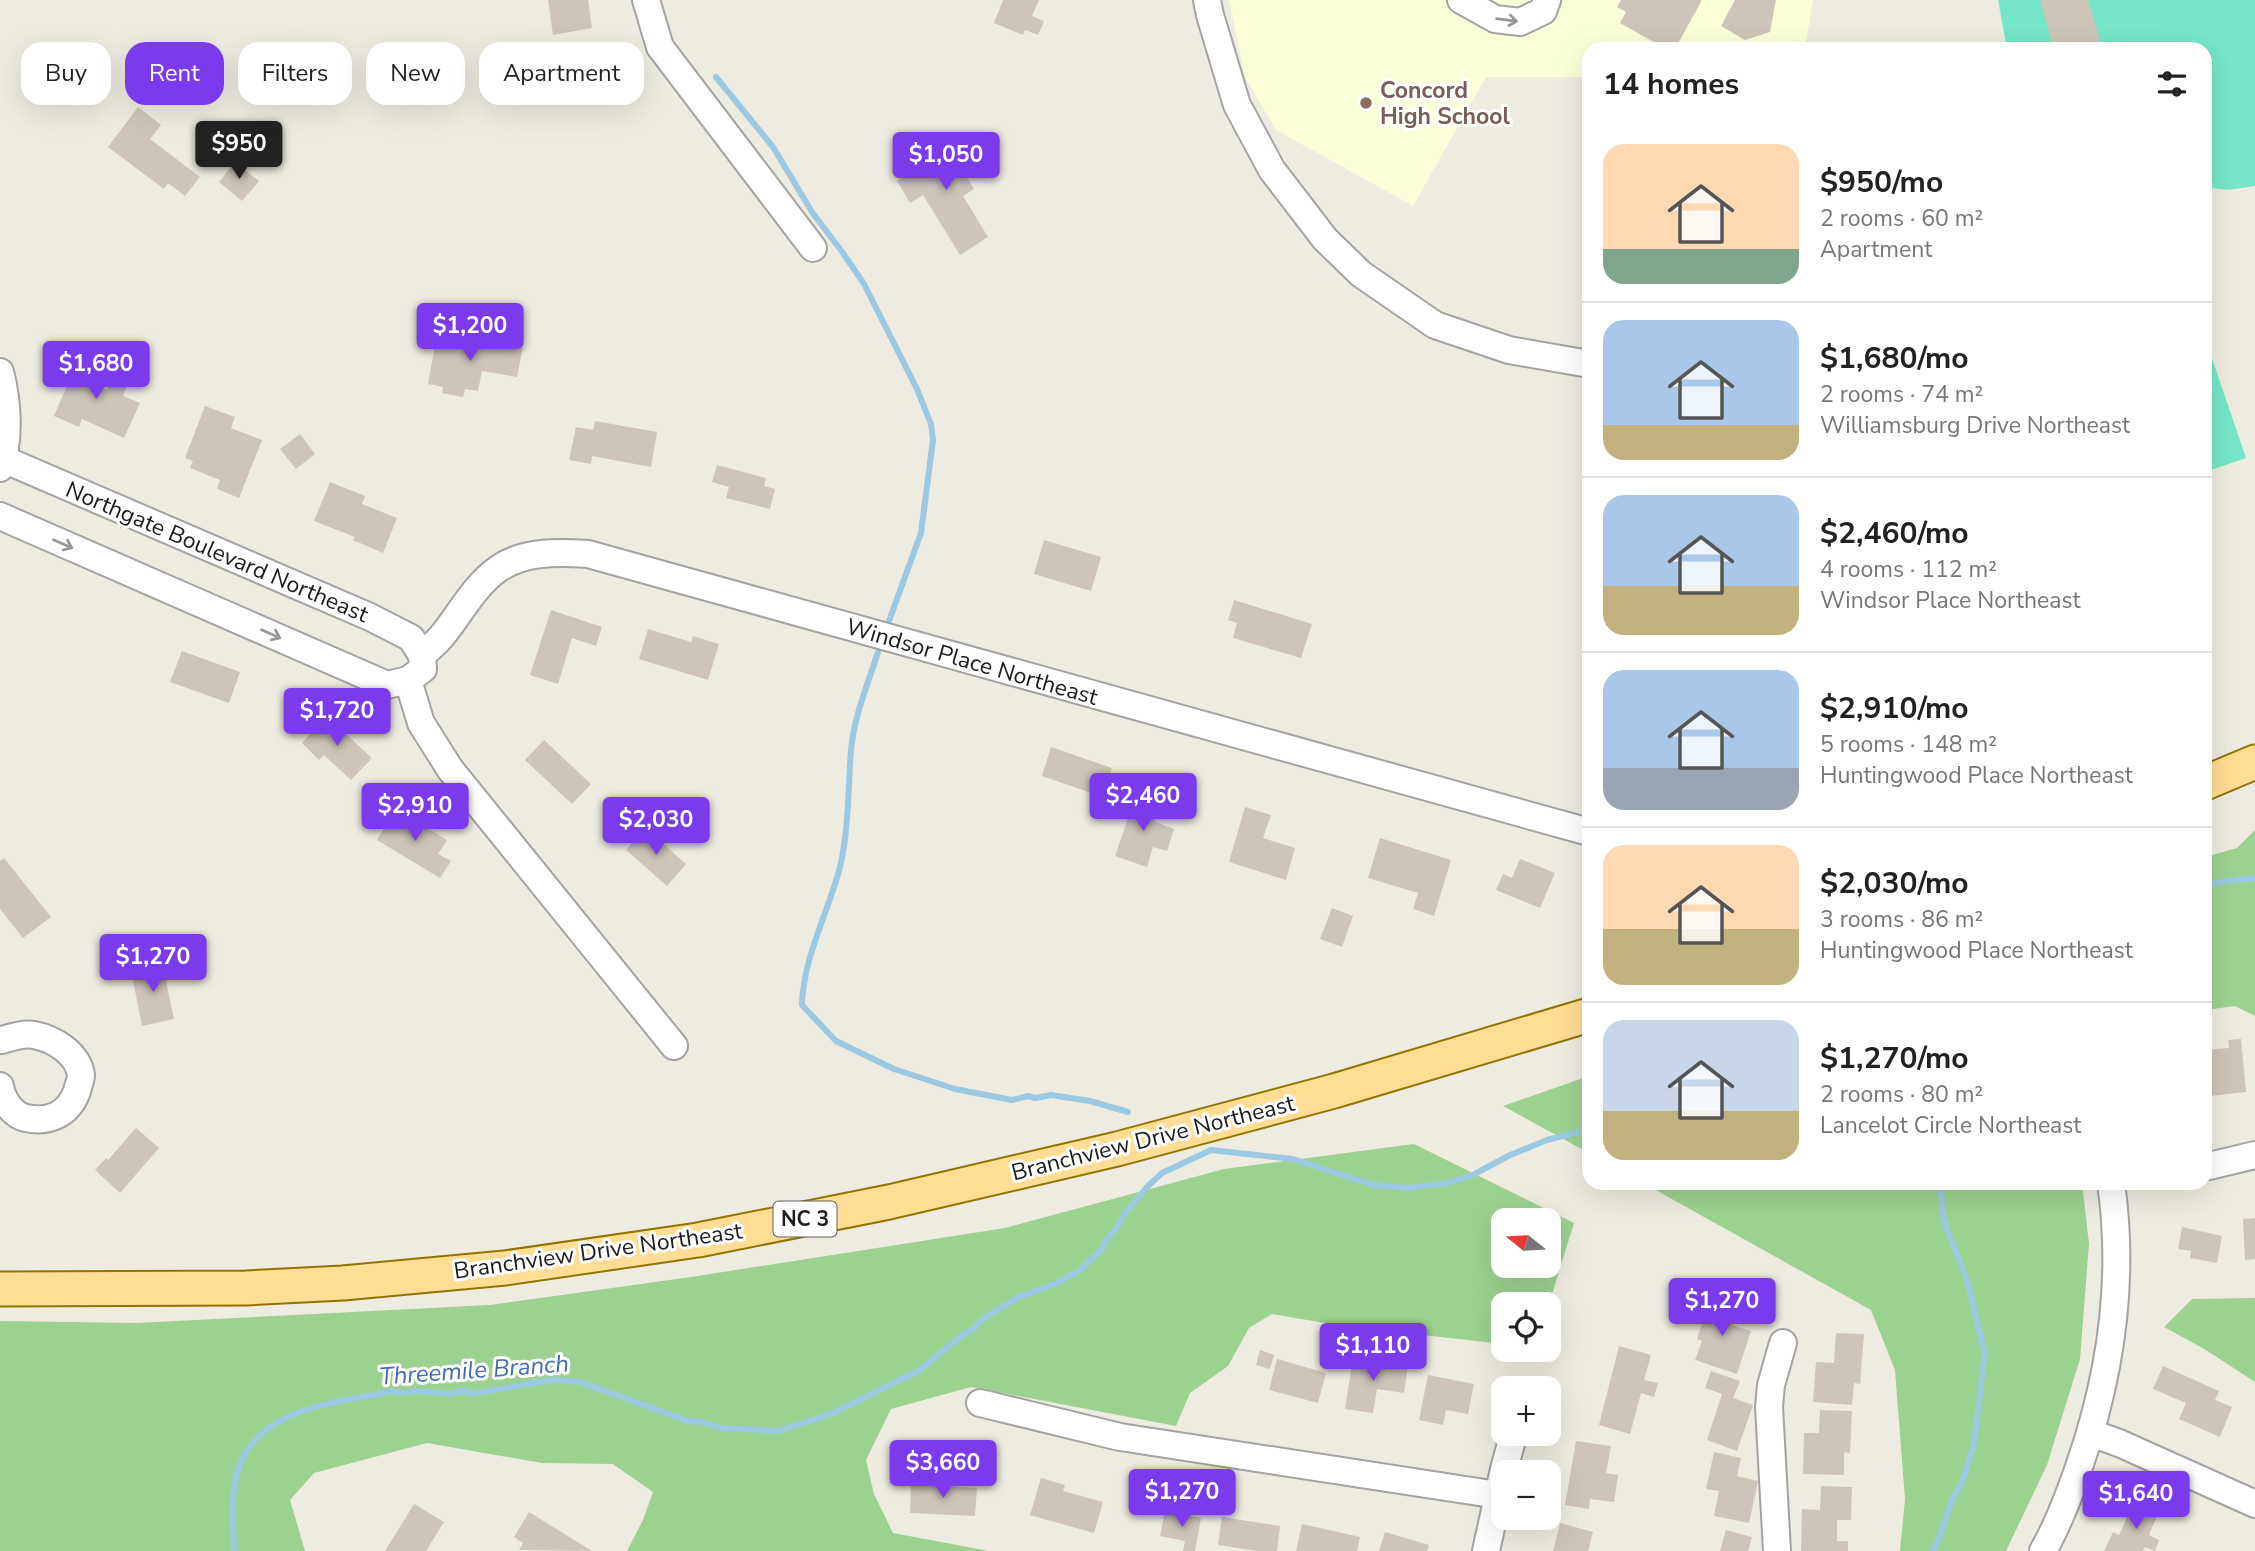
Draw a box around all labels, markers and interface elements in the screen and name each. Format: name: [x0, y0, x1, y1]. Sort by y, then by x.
one-way arrow: [1495, 14, 1517, 27]
chip: Buy: [21, 42, 111, 105]
chip: Rent: [125, 42, 224, 105]
chip: Filters: [238, 42, 352, 105]
chip: New: [366, 42, 465, 105]
chip: Apartment: [479, 42, 644, 105]
text: 14 homes: [1603, 64, 1739, 105]
icon: filters: [2153, 65, 2191, 103]
place label: Concord High School: [1380, 75, 1511, 132]
marker: Concord High School: [1358, 95, 1374, 111]
pin: $950: [198, 122, 280, 181]
text: $950: [211, 128, 267, 159]
pin: $1,050: [889, 132, 1003, 192]
text: $1,050: [909, 139, 983, 170]
text: $950/mo: [1820, 162, 1943, 203]
icon: home: [1659, 172, 1743, 256]
text: 2 rooms · 60 m²: [1820, 203, 1983, 234]
text: Apartment: [1820, 234, 1932, 265]
pin: $1,200: [413, 304, 527, 363]
text: $1,200: [433, 310, 507, 341]
text: $1,680/mo: [1820, 338, 1969, 379]
pin: $1,680: [39, 342, 153, 401]
text: $1,680: [59, 348, 133, 379]
icon: home: [1659, 348, 1743, 432]
text: 2 rooms · 74 m²: [1820, 379, 1983, 410]
text: Williamsburg Drive Northeast: [1820, 410, 2130, 441]
street label: Northgate Boulevard Northeast: [61, 474, 374, 630]
text: $2,460/mo: [1820, 513, 1969, 554]
icon: home: [1659, 523, 1743, 607]
one-way arrow: [51, 538, 73, 551]
text: 4 rooms · 112 m²: [1820, 554, 1997, 585]
text: Windsor Place Northeast: [1820, 585, 2080, 616]
street label: Windsor Place Northeast: [843, 611, 1102, 713]
one-way arrow: [260, 629, 281, 642]
pin: $1,720: [280, 688, 394, 748]
text: $2,910/mo: [1820, 688, 1969, 729]
text: $1,720: [300, 695, 374, 726]
icon: home: [1659, 698, 1743, 782]
text: 5 rooms · 148 m²: [1820, 729, 1997, 760]
text: Huntingwood Place Northeast: [1820, 760, 2133, 791]
pin: $2,460: [1086, 774, 1200, 833]
text: $2,460: [1106, 780, 1180, 811]
pin: $2,910: [358, 784, 472, 843]
text: $2,910: [378, 790, 452, 821]
pin: $2,030: [599, 798, 713, 857]
text: $2,030: [619, 804, 693, 835]
text: $2,030/mo: [1820, 863, 1969, 904]
icon: home: [1659, 873, 1743, 957]
text: 3 rooms · 86 m²: [1820, 904, 1983, 935]
pin: $1,270: [96, 934, 210, 994]
text: Huntingwood Place Northeast: [1820, 935, 2133, 966]
text: $1,270: [116, 941, 190, 972]
text: $1,270/mo: [1820, 1038, 1969, 1079]
icon: home: [1659, 1048, 1743, 1132]
text: 2 rooms · 80 m²: [1820, 1079, 1983, 1110]
street label: Branchview Drive Northeast: [1008, 1088, 1299, 1188]
text: Lancelot Circle Northeast: [1820, 1110, 2081, 1141]
road number: NC 3: [774, 1202, 836, 1236]
north arrow: [1491, 1208, 1561, 1278]
map controls: [1491, 1208, 1561, 1530]
street label: Branchview Drive Northeast: [452, 1215, 745, 1287]
pin: $1,270: [1665, 1278, 1779, 1338]
text: $1,270: [1685, 1285, 1759, 1316]
button: locate: [1491, 1292, 1561, 1362]
pin: $1,110: [1316, 1324, 1430, 1383]
text: $1,110: [1336, 1330, 1410, 1361]
water label: Threemile Branch: [378, 1347, 570, 1393]
button: +: [1491, 1376, 1561, 1446]
pin: $3,660: [886, 1440, 1000, 1500]
text: $3,660: [906, 1447, 980, 1478]
button: −: [1491, 1460, 1561, 1530]
pin: $1,270: [1125, 1470, 1239, 1529]
pin: $1,640: [2079, 1472, 2193, 1531]
text: $1,270: [1145, 1476, 1219, 1507]
text: $1,640: [2099, 1478, 2173, 1509]

